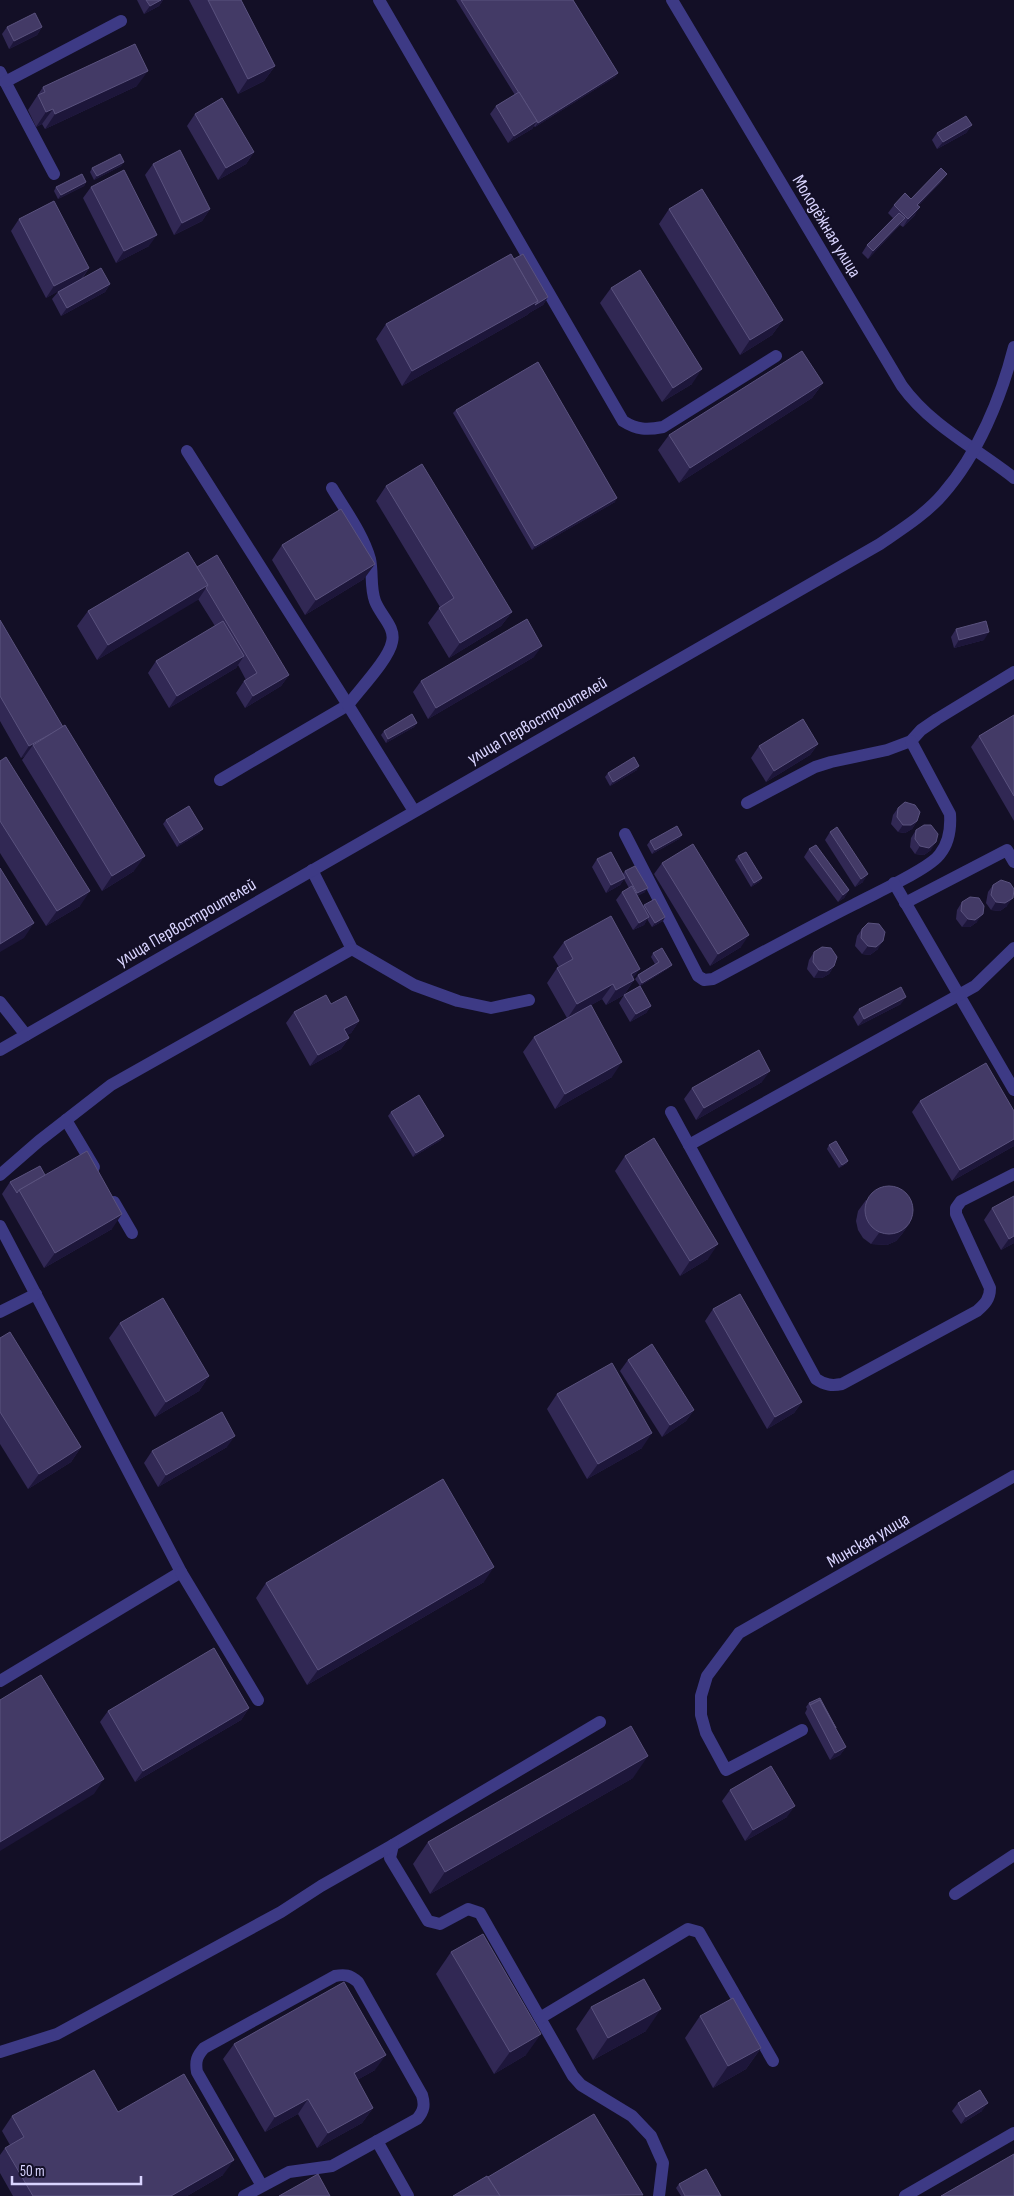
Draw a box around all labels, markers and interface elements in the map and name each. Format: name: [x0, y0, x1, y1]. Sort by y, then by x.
street label: Молодёжная улица: [788, 171, 865, 281]
street label: улица Первостроителей: [464, 672, 611, 769]
street label: улица Первостроителей: [113, 874, 260, 971]
street label: Минская улица: [823, 1508, 913, 1572]
scale bar: [12, 2154, 141, 2186]
text: 50 m: [20, 2162, 45, 2181]

